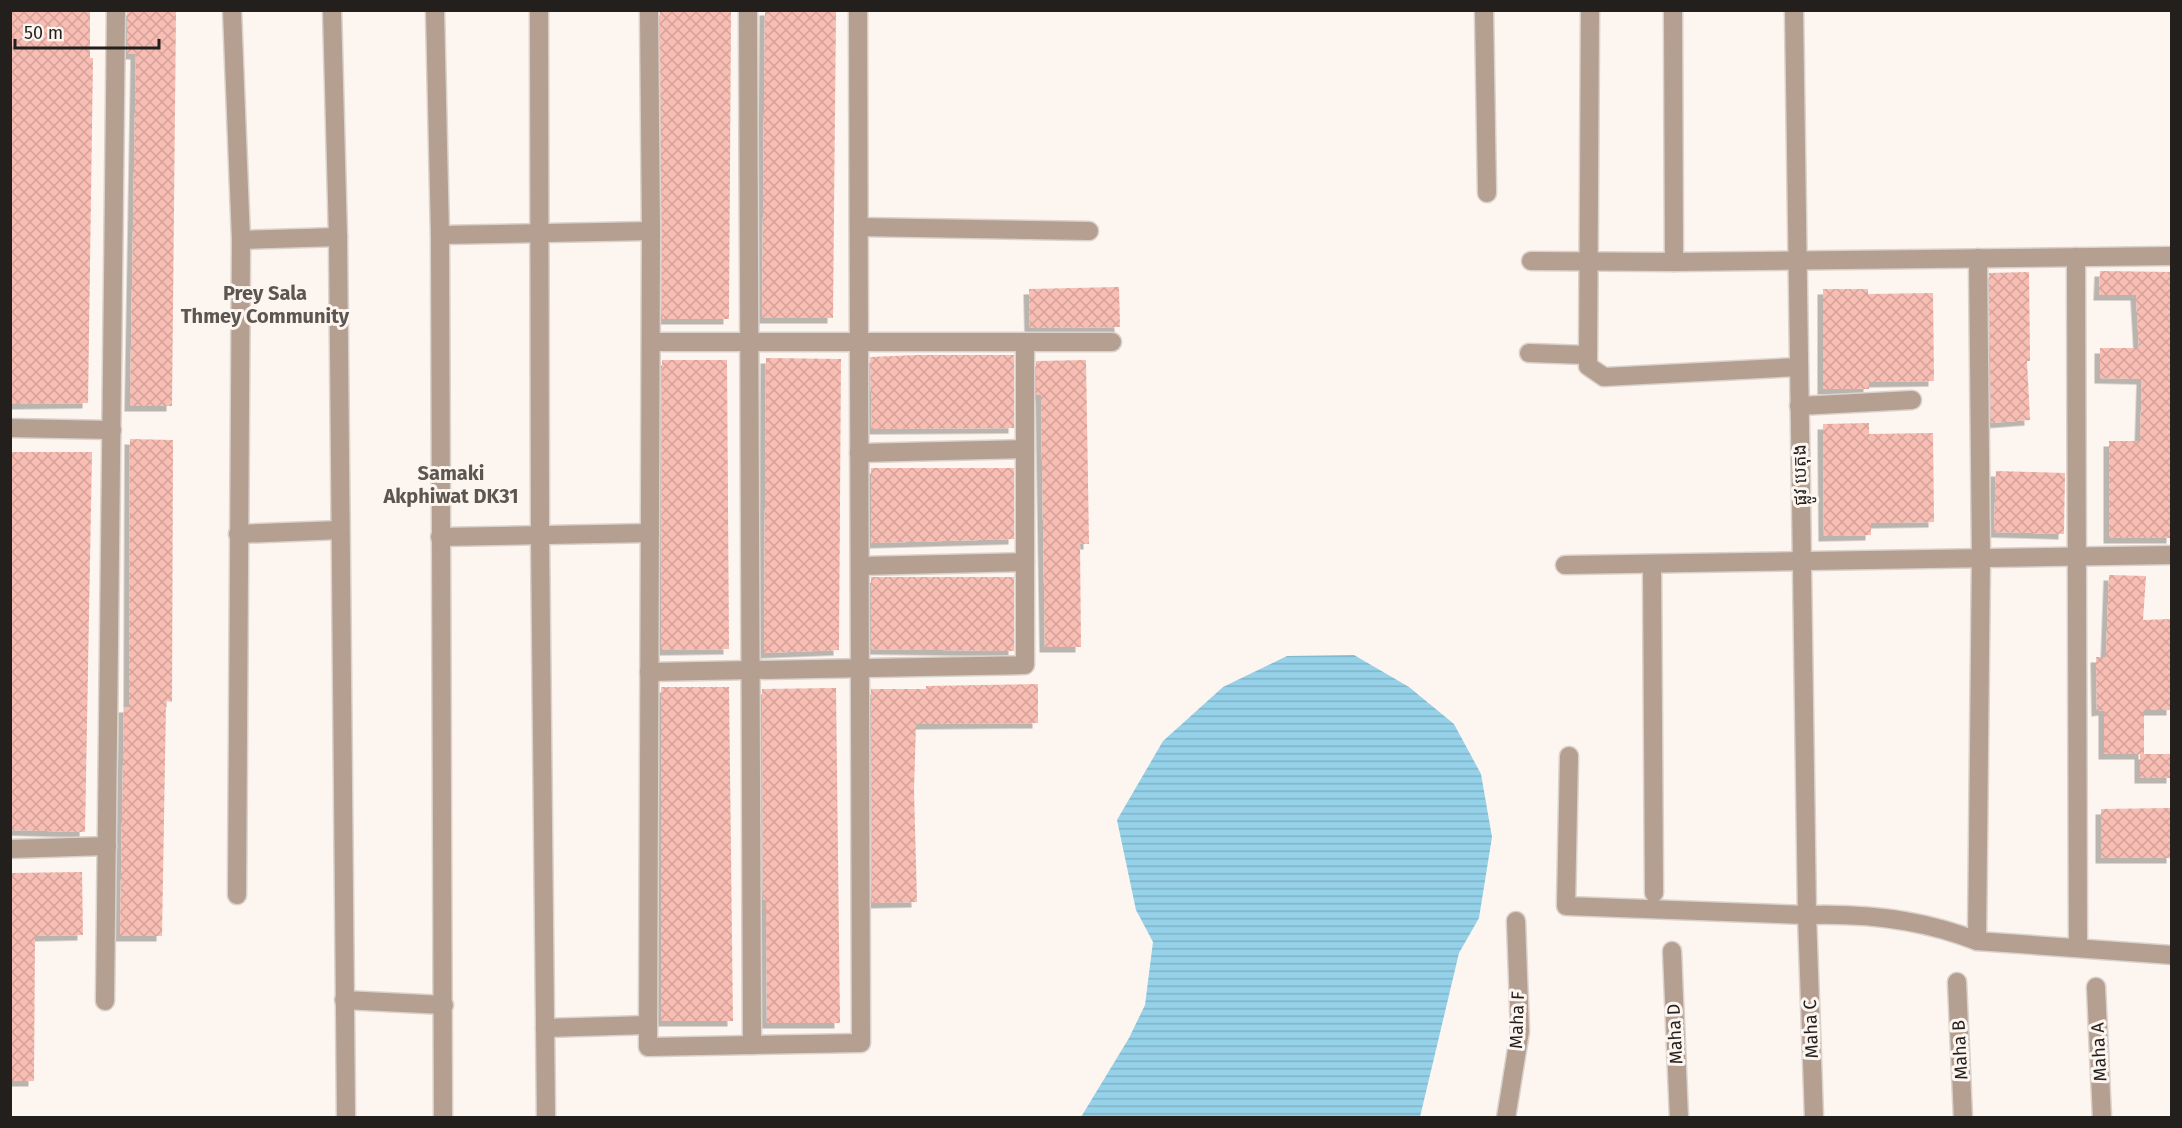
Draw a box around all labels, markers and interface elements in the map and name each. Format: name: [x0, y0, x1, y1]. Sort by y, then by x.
scale bar: [15, 12, 159, 50]
text: 50 m: [24, 22, 63, 44]
district label: Prey Sala Thmey Community: [181, 281, 350, 328]
street label: ផ្លូវ បេតុង: [1788, 444, 1817, 506]
district label: Samaki Akphiwat DK31: [383, 461, 519, 508]
street label: Maha F: [1505, 991, 1529, 1049]
street label: Maha C: [1799, 999, 1823, 1059]
street label: Maha D: [1662, 1003, 1688, 1065]
street label: Maha B: [1947, 1019, 1973, 1080]
street label: Maha A: [2086, 1021, 2112, 1082]

